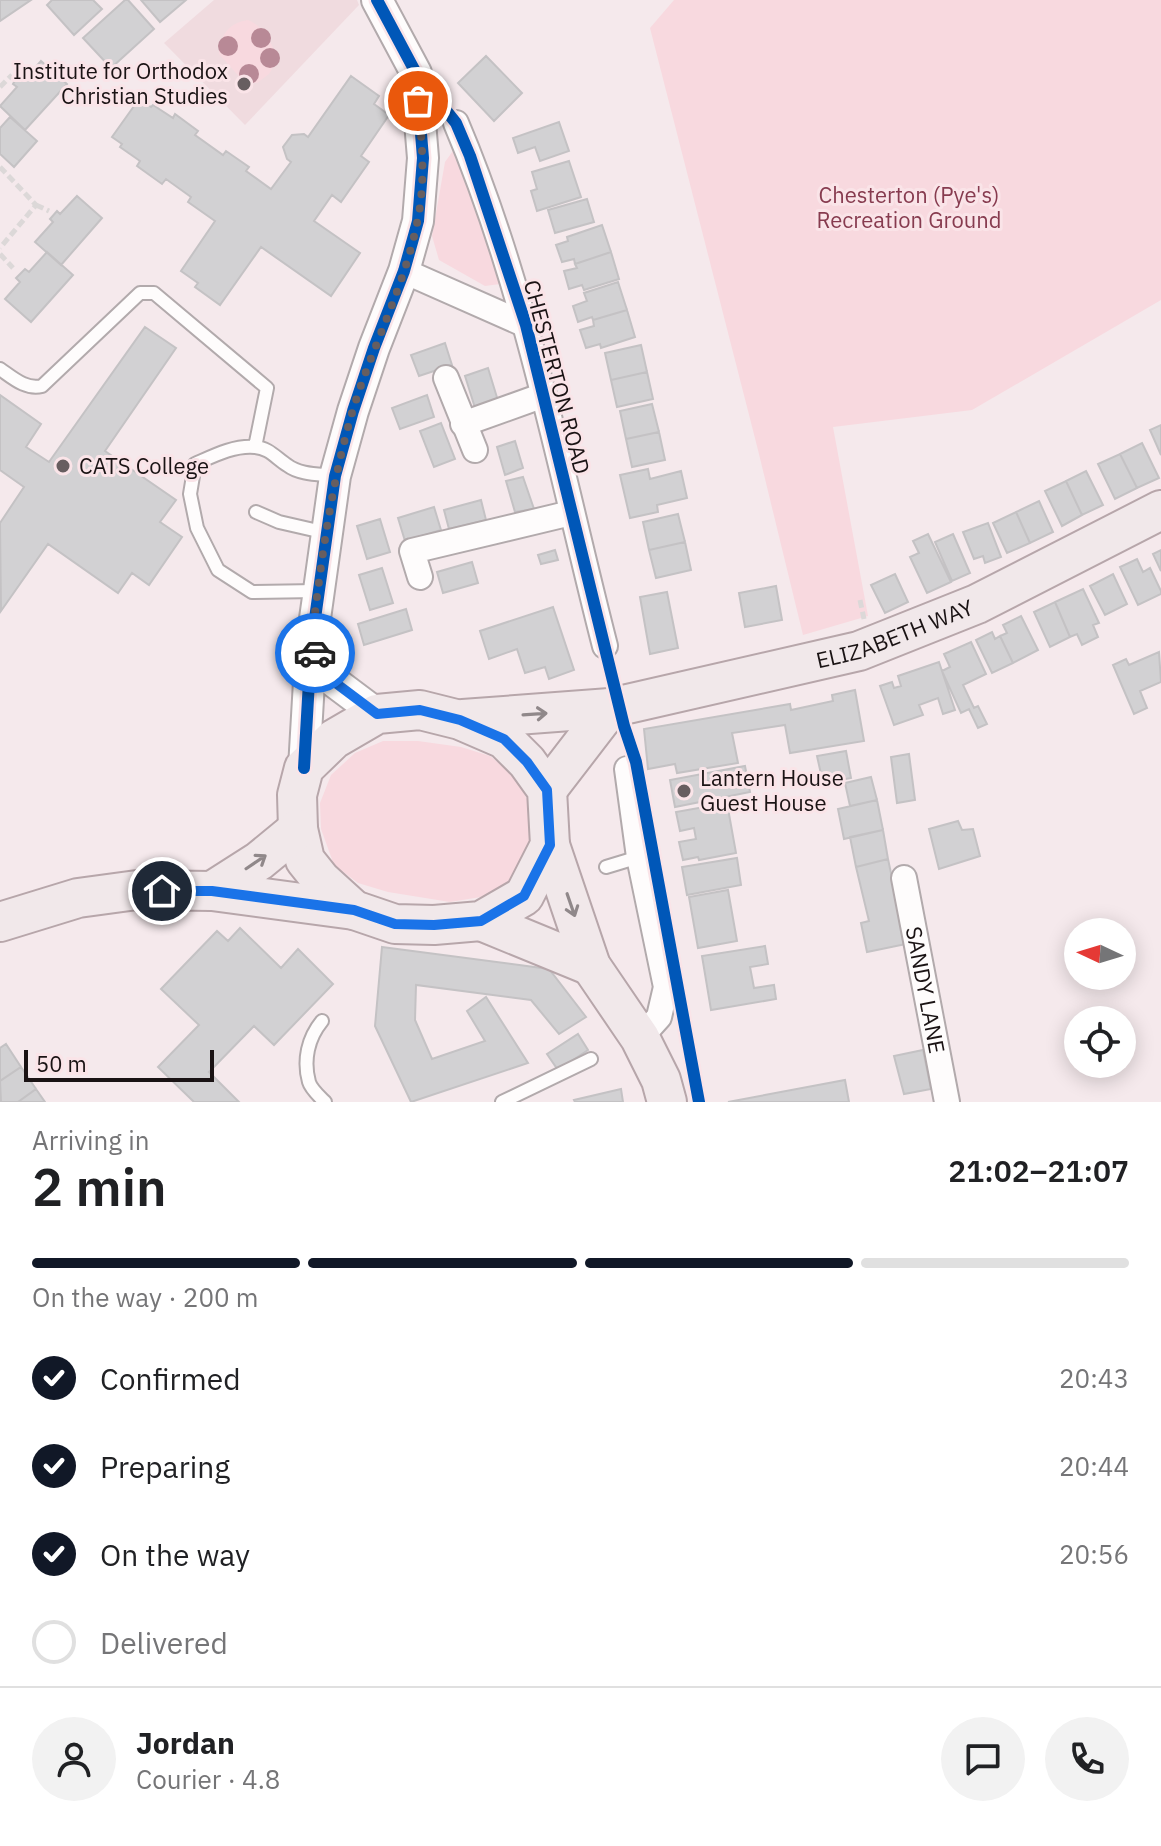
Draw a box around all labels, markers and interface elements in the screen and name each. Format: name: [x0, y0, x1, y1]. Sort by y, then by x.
place label: Institute for Orthodox Christian Studies: [13, 56, 228, 110]
pin: [384, 67, 452, 135]
marker: Institute for Orthodox Christian Studies: [235, 75, 253, 93]
icon: bag: [396, 79, 440, 123]
park label: Chesterton (Pye's) Recreation Ground: [816, 180, 1002, 234]
street label: CHESTERTON ROAD: [518, 277, 597, 477]
place label: CATS College: [79, 451, 209, 480]
marker: CATS College: [54, 457, 72, 475]
street label: ELIZABETH WAY: [813, 592, 977, 674]
courier: [275, 613, 355, 693]
icon: car: [293, 631, 337, 675]
one-way arrow: [521, 706, 548, 721]
place label: Lantern House Guest House: [700, 763, 844, 817]
marker: Lantern House Guest House: [675, 782, 693, 800]
one-way arrow: [245, 854, 267, 871]
pin: [128, 857, 196, 925]
icon: home: [140, 869, 184, 913]
one-way arrow: [564, 893, 579, 918]
north arrow: [1064, 918, 1136, 990]
map controls: [1064, 918, 1136, 1078]
street label: SANDY LANE: [900, 924, 952, 1056]
button: locate: [1064, 1006, 1136, 1078]
scale bar: [24, 1046, 214, 1082]
text: 50 m: [36, 1049, 87, 1078]
text: Arriving in: [32, 1123, 149, 1157]
text: 21:02–21:07: [948, 1151, 1129, 1190]
text: 2 min: [32, 1153, 167, 1220]
text: On the way · 200 m: [32, 1280, 258, 1314]
icon: check: [32, 1356, 76, 1400]
text: Confirmed: [100, 1359, 241, 1398]
text: 20:43: [1059, 1361, 1129, 1395]
icon: check: [32, 1444, 76, 1488]
text: Preparing: [100, 1447, 230, 1486]
text: 20:44: [1059, 1449, 1129, 1483]
icon: check: [32, 1532, 76, 1576]
text: On the way: [100, 1535, 250, 1574]
text: 20:56: [1059, 1537, 1129, 1571]
text: Delivered: [100, 1623, 228, 1662]
button: person: [32, 1717, 116, 1801]
button: chat: [941, 1717, 1025, 1801]
button: phone: [1045, 1717, 1129, 1801]
text: Jordan: [136, 1723, 235, 1762]
text: Courier · 4.8: [136, 1762, 280, 1796]

